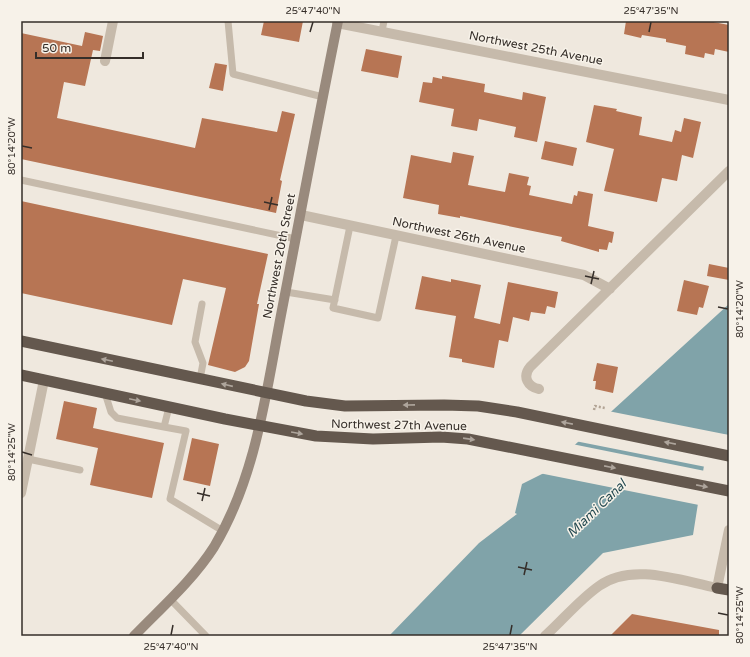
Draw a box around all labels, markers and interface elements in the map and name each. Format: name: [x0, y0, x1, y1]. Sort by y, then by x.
text: 25°47'40"N: [285, 5, 341, 17]
text: 25°47'35"N: [623, 5, 679, 17]
street label: Northwest 25th Avenue: [468, 28, 604, 68]
scale bar: [36, 34, 143, 60]
text: 50 m: [42, 41, 71, 55]
text: 80°14'20"W: [6, 117, 18, 175]
street label: Northwest 20th Street: [260, 192, 298, 320]
street label: Northwest 26th Avenue: [391, 214, 527, 256]
text: 80°14'20"W: [734, 280, 746, 338]
one-way arrow: [101, 356, 113, 362]
one-way arrow: [221, 382, 234, 388]
one-way arrow: [128, 397, 141, 403]
one-way arrow: [403, 402, 415, 409]
street label: Northwest 27th Avenue: [331, 417, 467, 433]
one-way arrow: [561, 419, 573, 425]
text: 80°14'25"W: [6, 423, 18, 481]
one-way arrow: [291, 430, 304, 436]
one-way arrow: [463, 436, 475, 442]
one-way arrow: [664, 440, 676, 446]
one-way arrow: [604, 464, 616, 470]
water label: Miami Canal: [564, 475, 631, 541]
one-way arrow: [696, 483, 708, 489]
text: 80°14'25"W: [734, 586, 746, 644]
text: 25°47'40"N: [143, 641, 199, 653]
text: 25°47'35"N: [482, 641, 538, 653]

